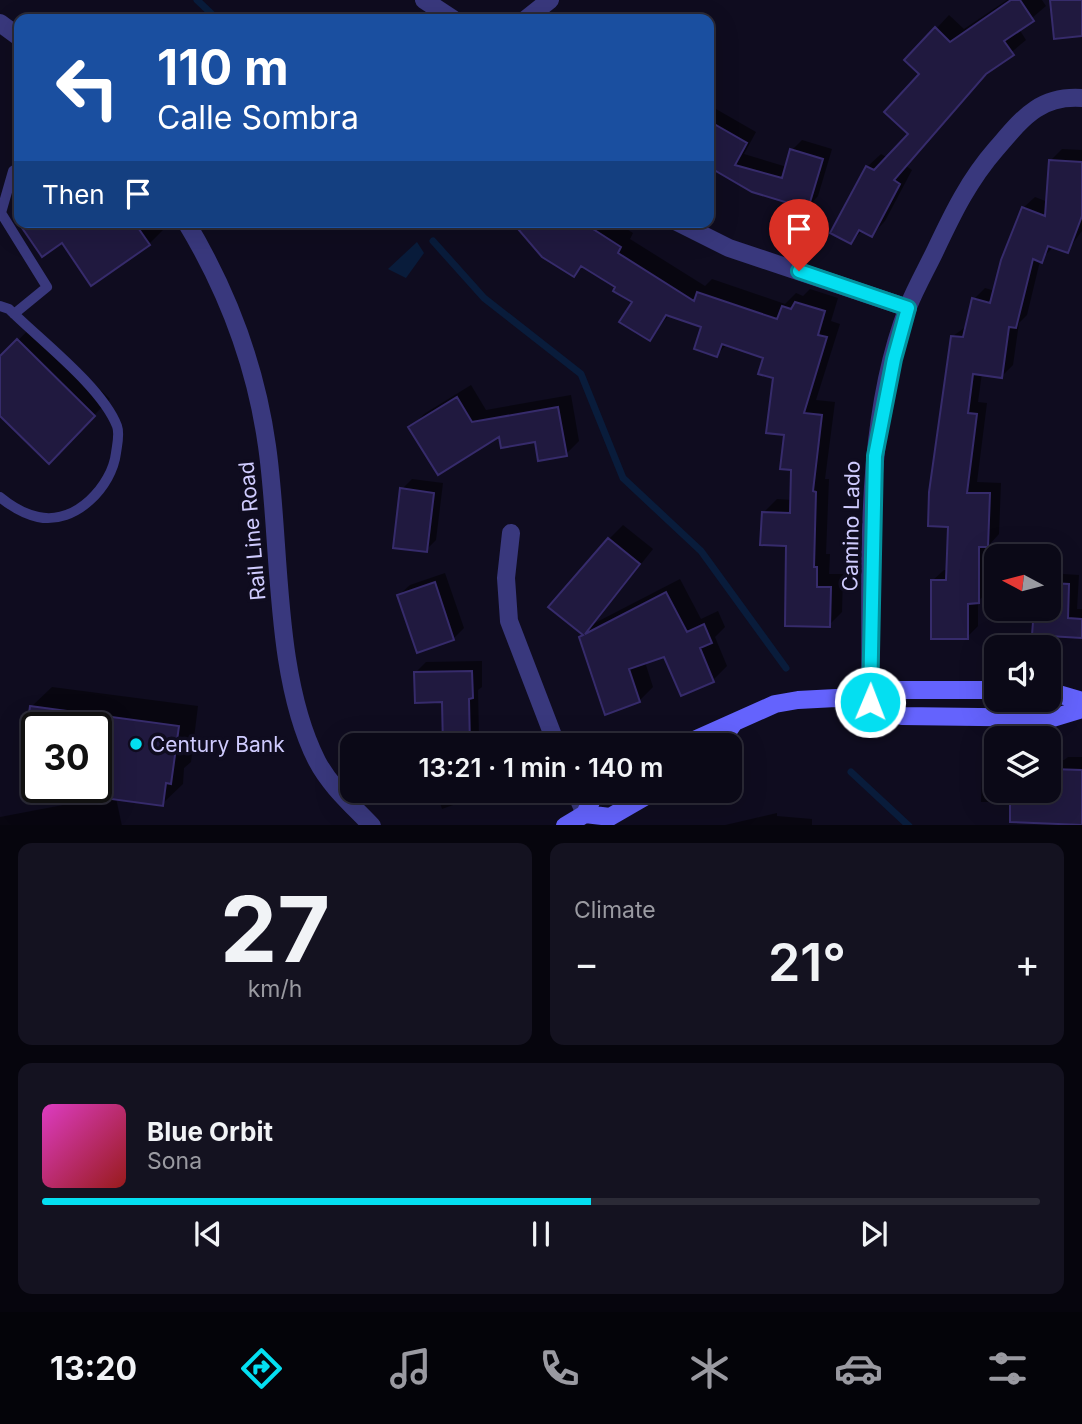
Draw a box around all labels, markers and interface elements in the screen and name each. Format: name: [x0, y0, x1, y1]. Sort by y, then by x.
text: 110 m: [157, 38, 289, 97]
icon: left: [42, 42, 133, 133]
text: Calle Sombra: [157, 98, 359, 137]
icon: arrive: [119, 175, 157, 213]
text: Then: [42, 179, 105, 210]
pin: [769, 199, 829, 271]
icon: arrive: [780, 210, 818, 248]
street label: Rail Line Road: [233, 460, 271, 602]
street label: Camino Lado: [837, 460, 865, 592]
north arrow: [984, 544, 1060, 621]
map controls: [984, 544, 1061, 803]
button: sound: [984, 635, 1061, 712]
position arrow: [833, 665, 907, 739]
speed limit sign: 30: [21, 712, 112, 803]
button: layers: [984, 726, 1061, 803]
place label: Century Bank: [150, 732, 285, 757]
marker: Century Bank: [128, 736, 144, 752]
text: 13:21 · 1 min · 140 m: [419, 752, 663, 783]
text: 27: [220, 874, 330, 984]
text: Climate: [574, 896, 656, 924]
text: 21°: [768, 931, 846, 994]
text: −: [574, 940, 599, 986]
text: +: [1015, 940, 1040, 986]
text: km/h: [248, 975, 302, 1003]
text: Blue Orbit: [147, 1116, 273, 1147]
text: Sona: [147, 1147, 202, 1175]
icon: previous: [189, 1215, 227, 1253]
icon: pause: [522, 1215, 560, 1253]
icon: next: [855, 1215, 893, 1253]
icon: directions: [237, 1344, 286, 1393]
icon: music: [386, 1344, 435, 1393]
icon: phone: [535, 1344, 584, 1393]
icon: climate: [685, 1344, 734, 1393]
icon: car: [834, 1344, 883, 1393]
icon: filters: [983, 1344, 1032, 1393]
text: 13:20: [50, 1349, 137, 1388]

